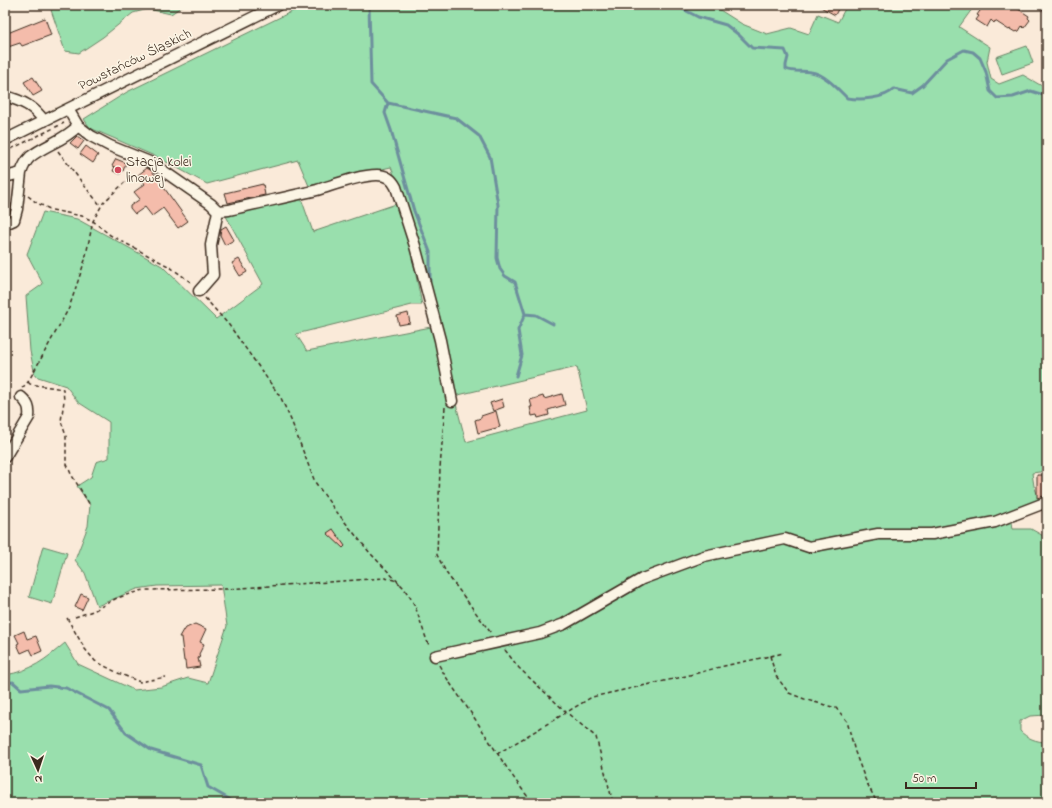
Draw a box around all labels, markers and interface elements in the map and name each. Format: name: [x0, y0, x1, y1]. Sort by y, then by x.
street label: Powstańców Śląskich: [75, 23, 195, 97]
place label: Stacja kolei linowej: [126, 152, 191, 189]
marker: Stacja kolei linowej: [113, 165, 123, 175]
north arrow: [18, 750, 58, 790]
scale bar: [906, 764, 976, 790]
text: 50 m: [912, 770, 936, 788]
text: N: [34, 771, 43, 787]

